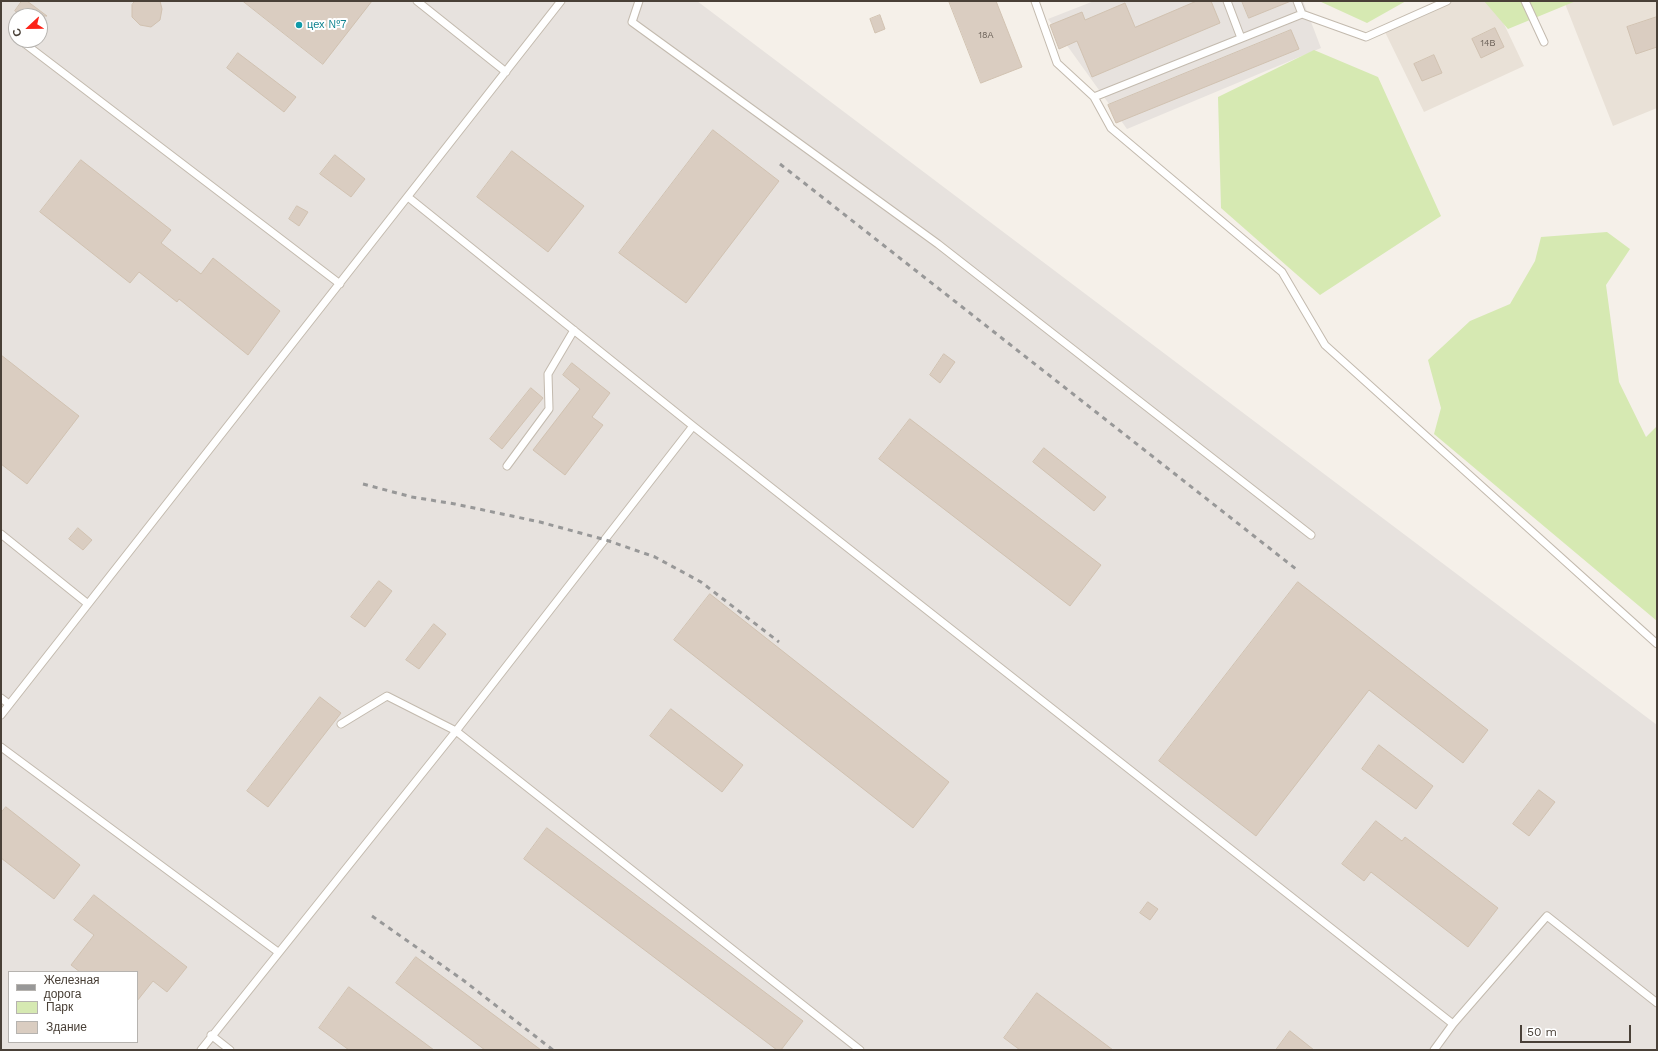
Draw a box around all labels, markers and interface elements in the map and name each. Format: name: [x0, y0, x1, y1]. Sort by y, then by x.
north arrow: [8, 8, 48, 48]
place label: цех №7: [307, 18, 347, 32]
marker: цех №7: [294, 20, 304, 30]
text: С: [10, 26, 25, 38]
house number: 18А: [978, 30, 994, 40]
house number: 14В: [1480, 38, 1496, 48]
legend: [8, 971, 138, 1043]
text: Железная дорога: [44, 973, 100, 1001]
text: Парк: [46, 1000, 73, 1014]
scale bar: [1522, 1017, 1633, 1043]
text: Здание: [46, 1020, 87, 1034]
text: 50 m: [1527, 1025, 1557, 1039]

